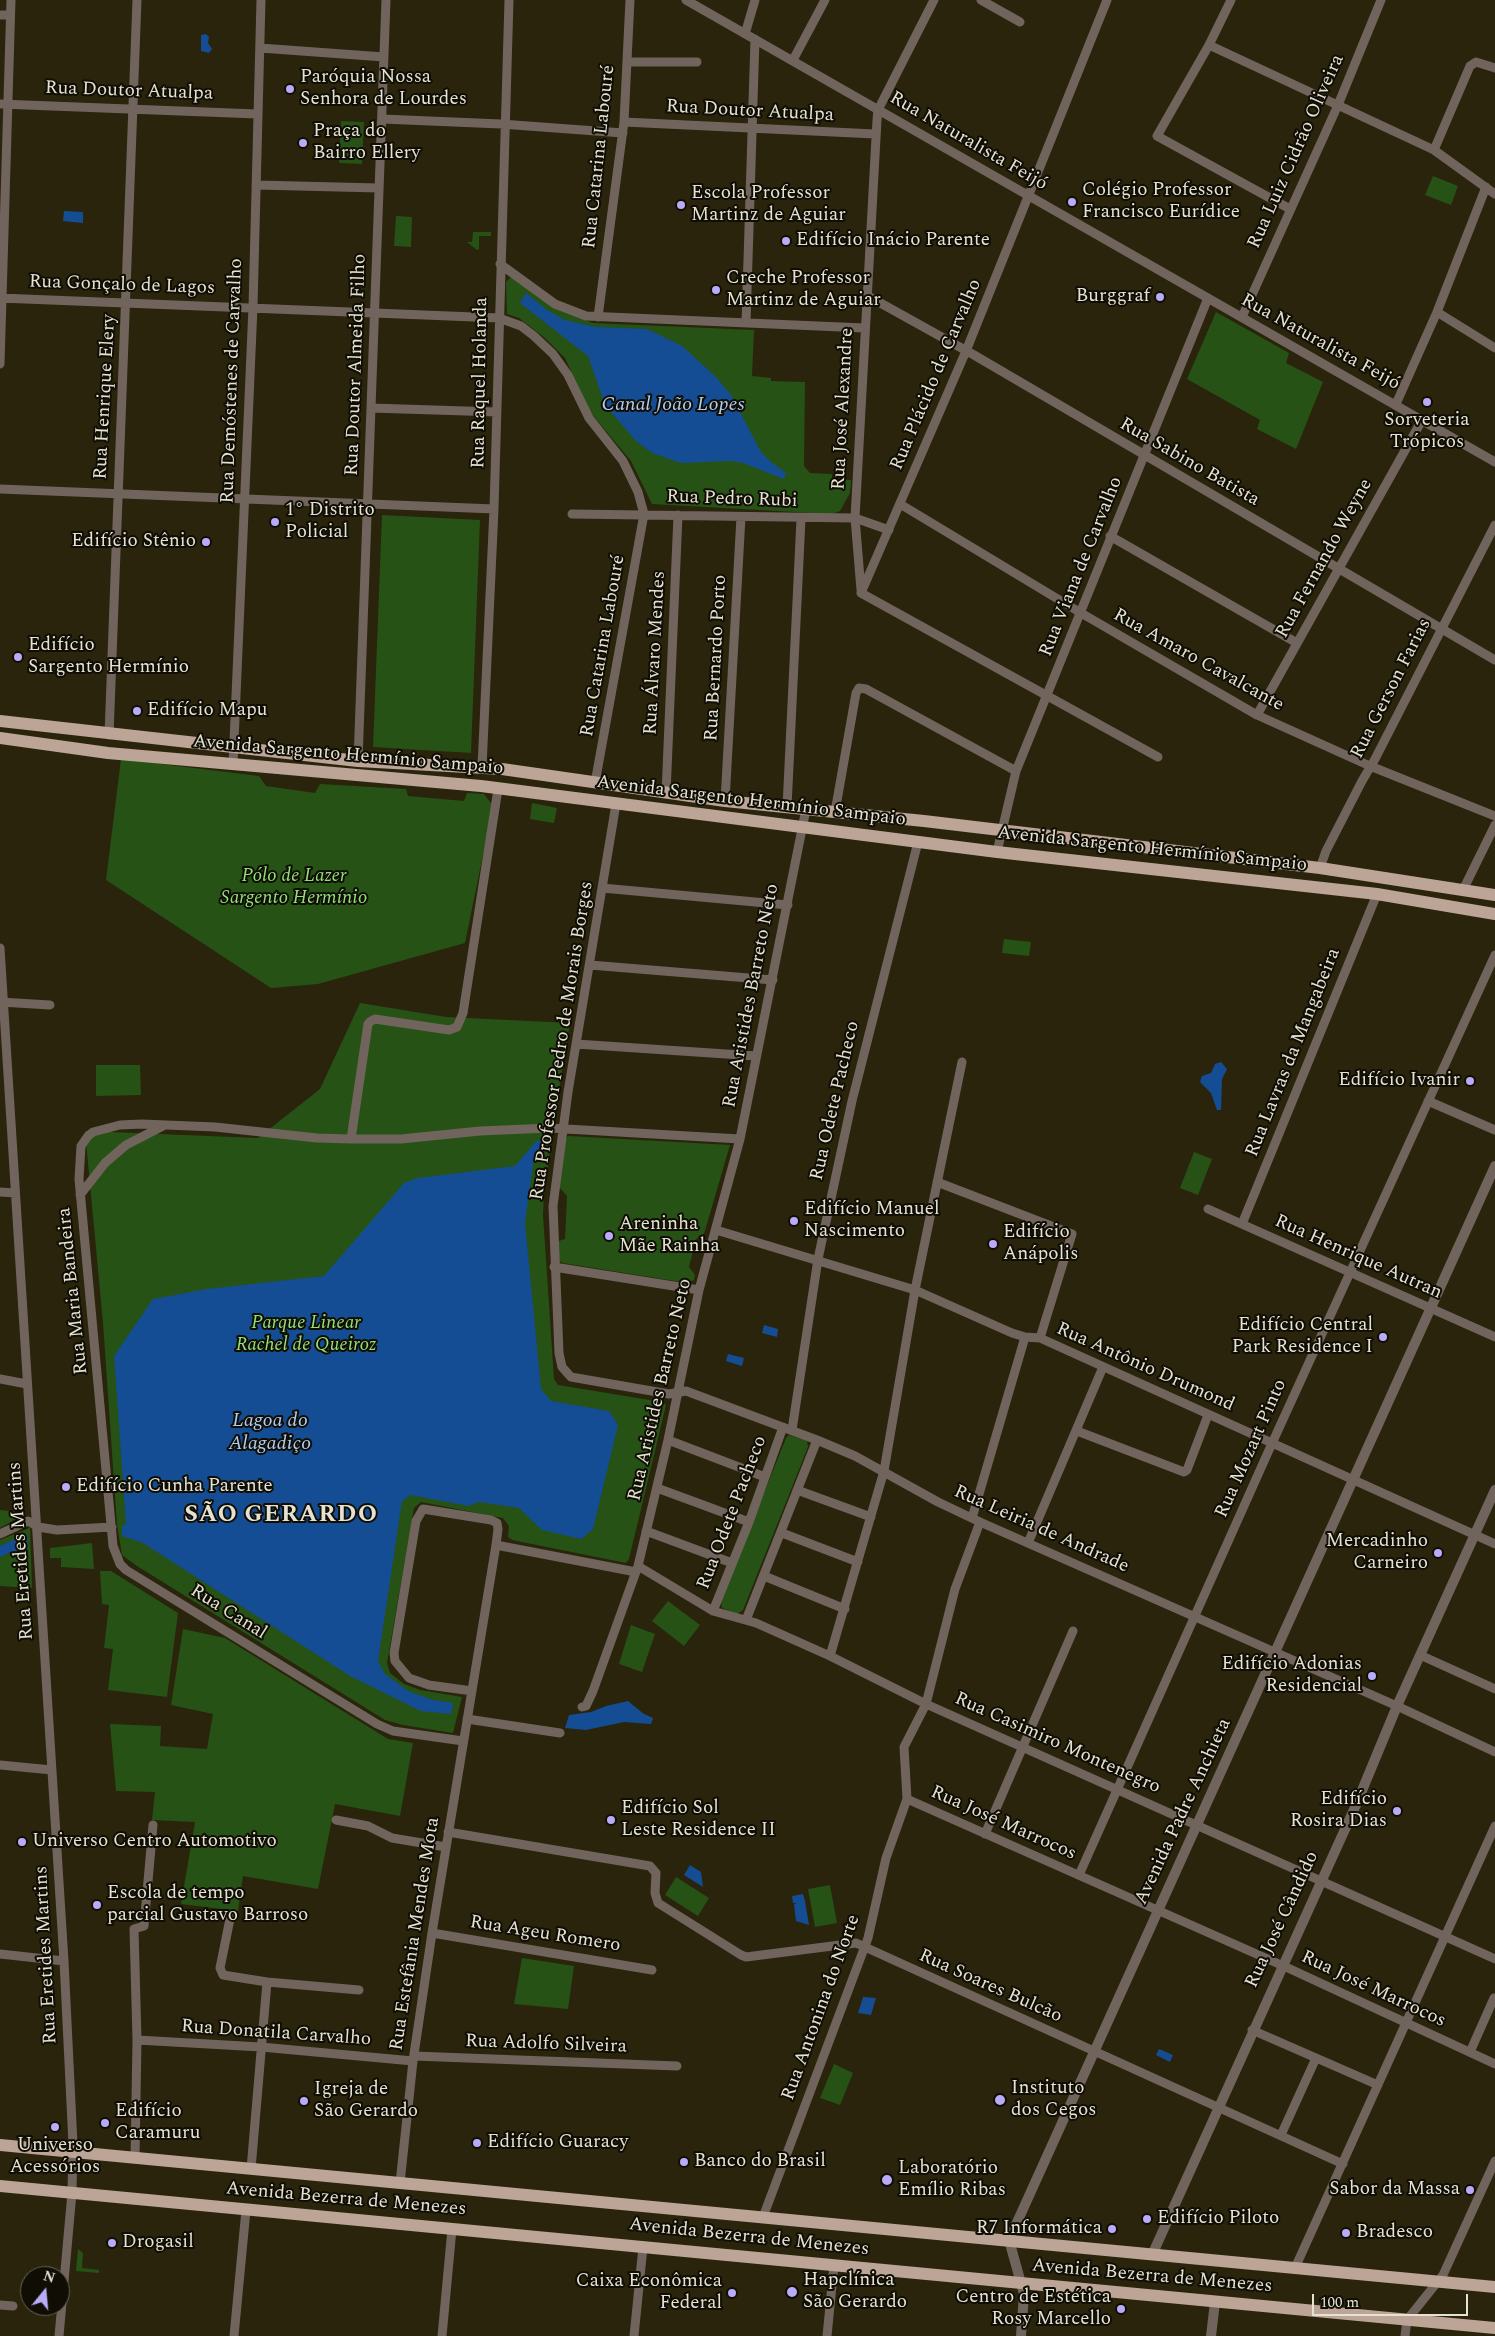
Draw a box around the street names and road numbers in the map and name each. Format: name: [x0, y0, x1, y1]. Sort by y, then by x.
street label: Rua Luiz Cidrão Oliveira: [1244, 51, 1350, 253]
street label: Rua Catarina Labouré: [579, 64, 621, 250]
street label: Rua Doutor Atualpa: [45, 78, 213, 106]
street label: Rua Naturalista Feijó: [885, 87, 1051, 197]
street label: Rua Doutor Atualpa: [665, 96, 835, 128]
street label: Rua Doutor Almeida Filho: [342, 254, 372, 476]
street label: Rua Demóstenes de Carvalho: [217, 258, 249, 504]
street label: Rua Gonçalo de Lagos: [28, 271, 216, 301]
street label: Rua Plácido de Carvalho: [886, 276, 988, 474]
street label: Rua Naturalista Feijó: [1236, 290, 1404, 396]
street label: Rua Raquel Holanda: [468, 297, 494, 469]
street label: Rua Henrique Elery: [90, 314, 122, 480]
street label: Rua José Alexandre: [828, 327, 860, 491]
street label: Rua Sabino Batista: [1115, 414, 1263, 512]
street label: Rua Viana de Carvalho: [1035, 474, 1129, 660]
street label: Rua Fernando Weyne: [1272, 475, 1378, 643]
street label: Rua Pedro Rubi: [666, 486, 798, 514]
street label: Rua Catarina Labouré: [577, 553, 631, 739]
street label: Rua Álvaro Mendes: [640, 570, 672, 736]
street label: Rua Bernardo Porto: [701, 574, 733, 742]
street label: Rua Amaro Cavalcante: [1109, 604, 1287, 718]
street label: Rua Gerson Farias: [1347, 615, 1437, 763]
street label: Avenida Sargento Hermínio Sampaio: [192, 731, 504, 781]
street label: Avenida Sargento Hermínio Sampaio: [595, 772, 907, 832]
street label: Avenida Sargento Hermínio Sampaio: [996, 822, 1308, 878]
street label: Rua Professor Pedro de Morais Borges: [527, 880, 599, 1202]
street label: Rua Aristides Barreto Neto: [719, 882, 785, 1110]
street label: Rua Lavras da Mangabeira: [1242, 945, 1346, 1161]
street label: Rua Odete Pacheco: [807, 1019, 865, 1183]
street label: Rua Maria Bandeira: [54, 1206, 94, 1376]
street label: Rua Henrique Autran: [1271, 1211, 1445, 1305]
street label: Rua Aristides Barreto Neto: [624, 1277, 698, 1503]
street label: Rua Antônio Drumond: [1052, 1318, 1238, 1418]
street label: Rua Mozart Pinto: [1211, 1376, 1293, 1522]
street label: Rua Odete Pacheco: [693, 1433, 773, 1593]
street label: Rua Eretides Martins: [4, 1461, 40, 1641]
street label: Rua Leiria de Andrade: [950, 1481, 1132, 1579]
street label: Rua Canal: [185, 1581, 271, 1645]
street label: Rua Casimiro Montenegro: [951, 1688, 1163, 1800]
street label: Avenida Padre Anchieta: [1131, 1715, 1237, 1909]
street label: Rua José Marrocos: [927, 1782, 1079, 1866]
street label: Rua Estefânia Mendes Mota: [386, 1816, 446, 2052]
street label: Rua José Cândido: [1241, 1848, 1325, 1992]
street label: Rua Eretides Martins: [31, 1865, 63, 2045]
street label: Rua Ageu Romero: [468, 1912, 622, 1958]
street label: Rua Antonina do Norte: [778, 1912, 866, 2104]
street label: Rua Soares Bulcão: [915, 1945, 1065, 2029]
street label: Rua José Marrocos: [1297, 1946, 1449, 2034]
street label: Rua Donatila Carvalho: [180, 2016, 372, 2052]
street label: Rua Adolfo Silveira: [465, 2031, 627, 2059]
street label: Avenida Bezerra de Menezes: [225, 2178, 467, 2222]
street label: Avenida Bezerra de Menezes: [628, 2214, 870, 2262]
street label: Avenida Bezerra de Menezes: [1031, 2255, 1273, 2299]

